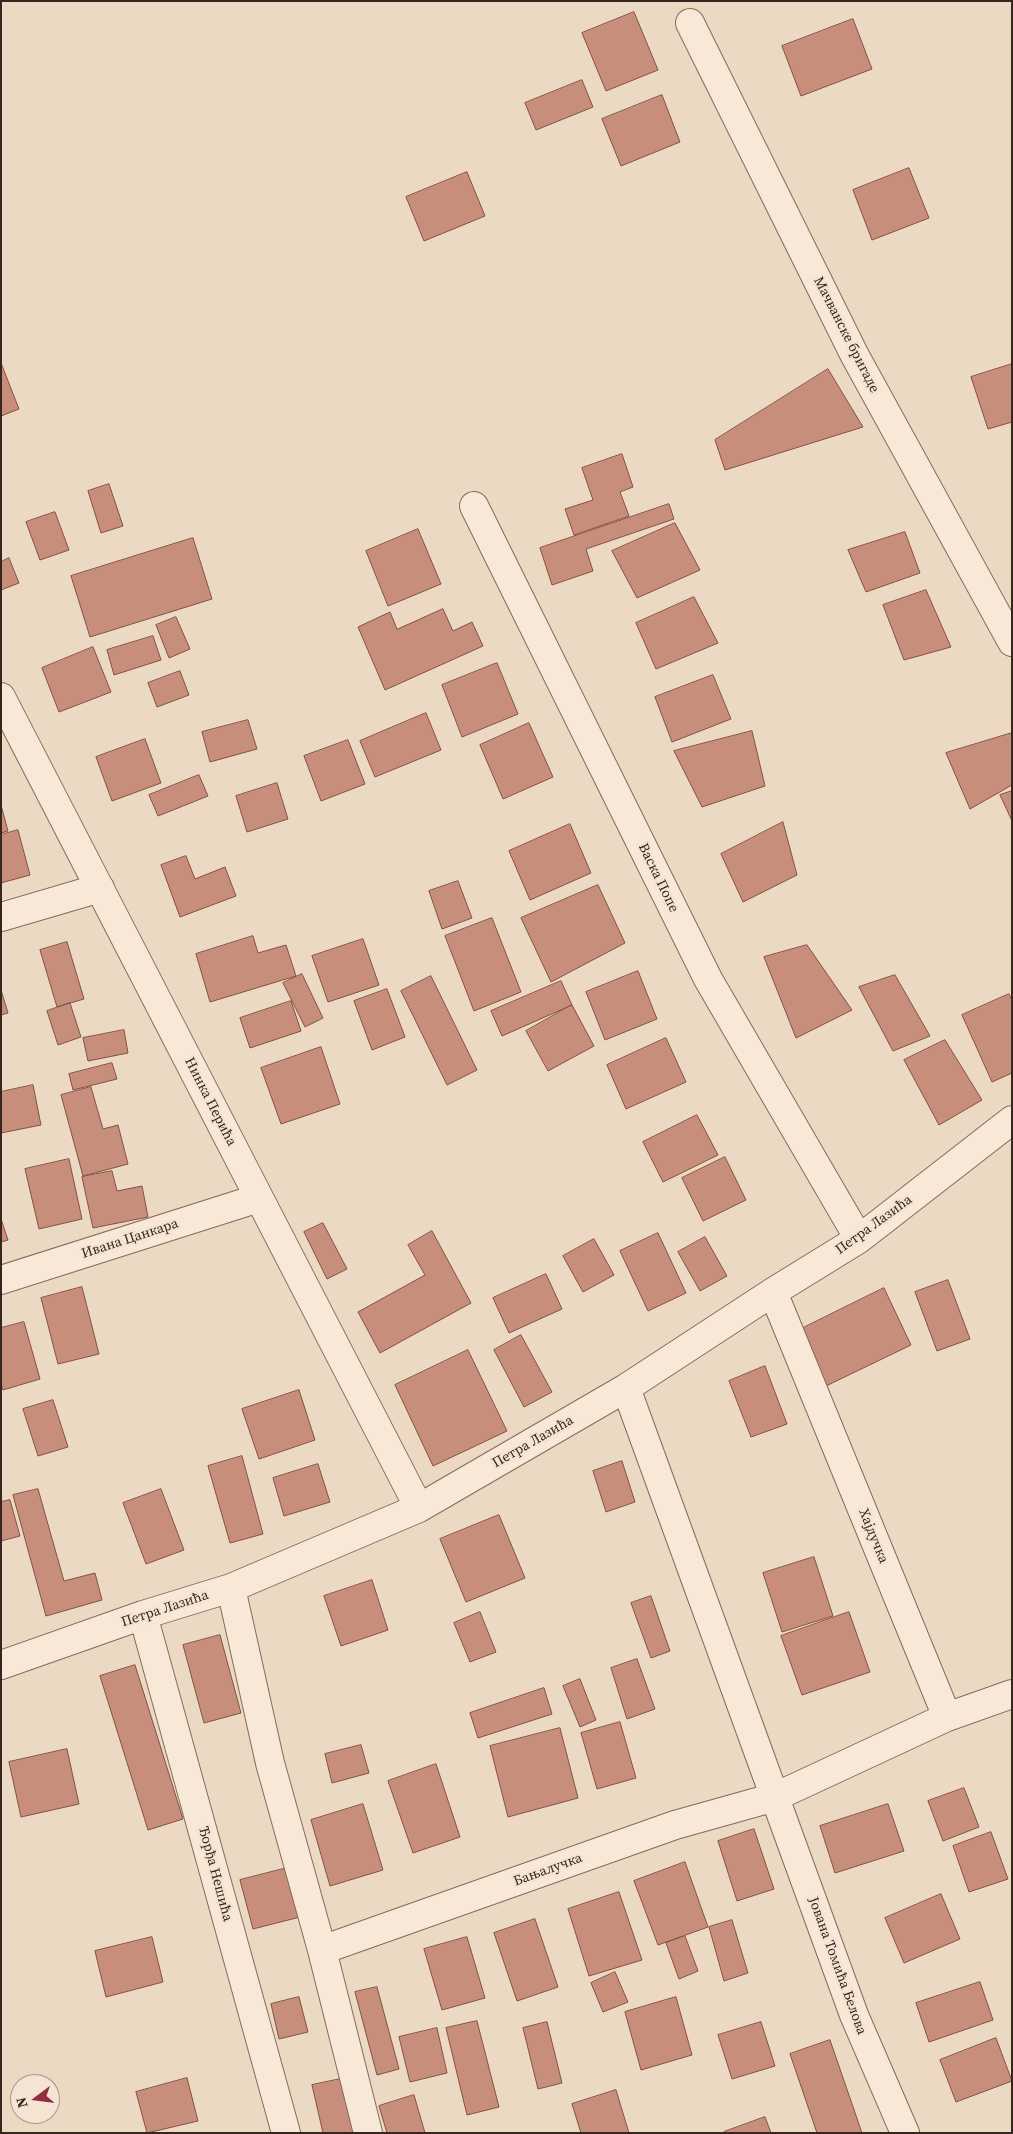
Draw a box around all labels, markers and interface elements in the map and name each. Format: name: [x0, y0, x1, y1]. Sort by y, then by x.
street label: Мачванске бригаде: [810, 274, 882, 396]
street label: Васка Попе: [634, 841, 682, 915]
street label: Нинка Перића: [180, 1055, 240, 1149]
street label: Петра Лазића: [832, 1192, 916, 1258]
street label: Ивана Цанкара: [79, 1215, 181, 1263]
street label: Петра Лазића: [489, 1412, 577, 1472]
street label: Хајдучка: [854, 1506, 892, 1566]
street label: Петра Лазића: [119, 1587, 211, 1631]
street label: Ђорђа Нешића: [194, 1825, 236, 1923]
street label: Бањалучка: [511, 1850, 585, 1890]
street label: Јована Томића Белова: [804, 1895, 870, 2037]
north arrow: [10, 2074, 60, 2124]
text: N: [10, 2095, 32, 2110]

